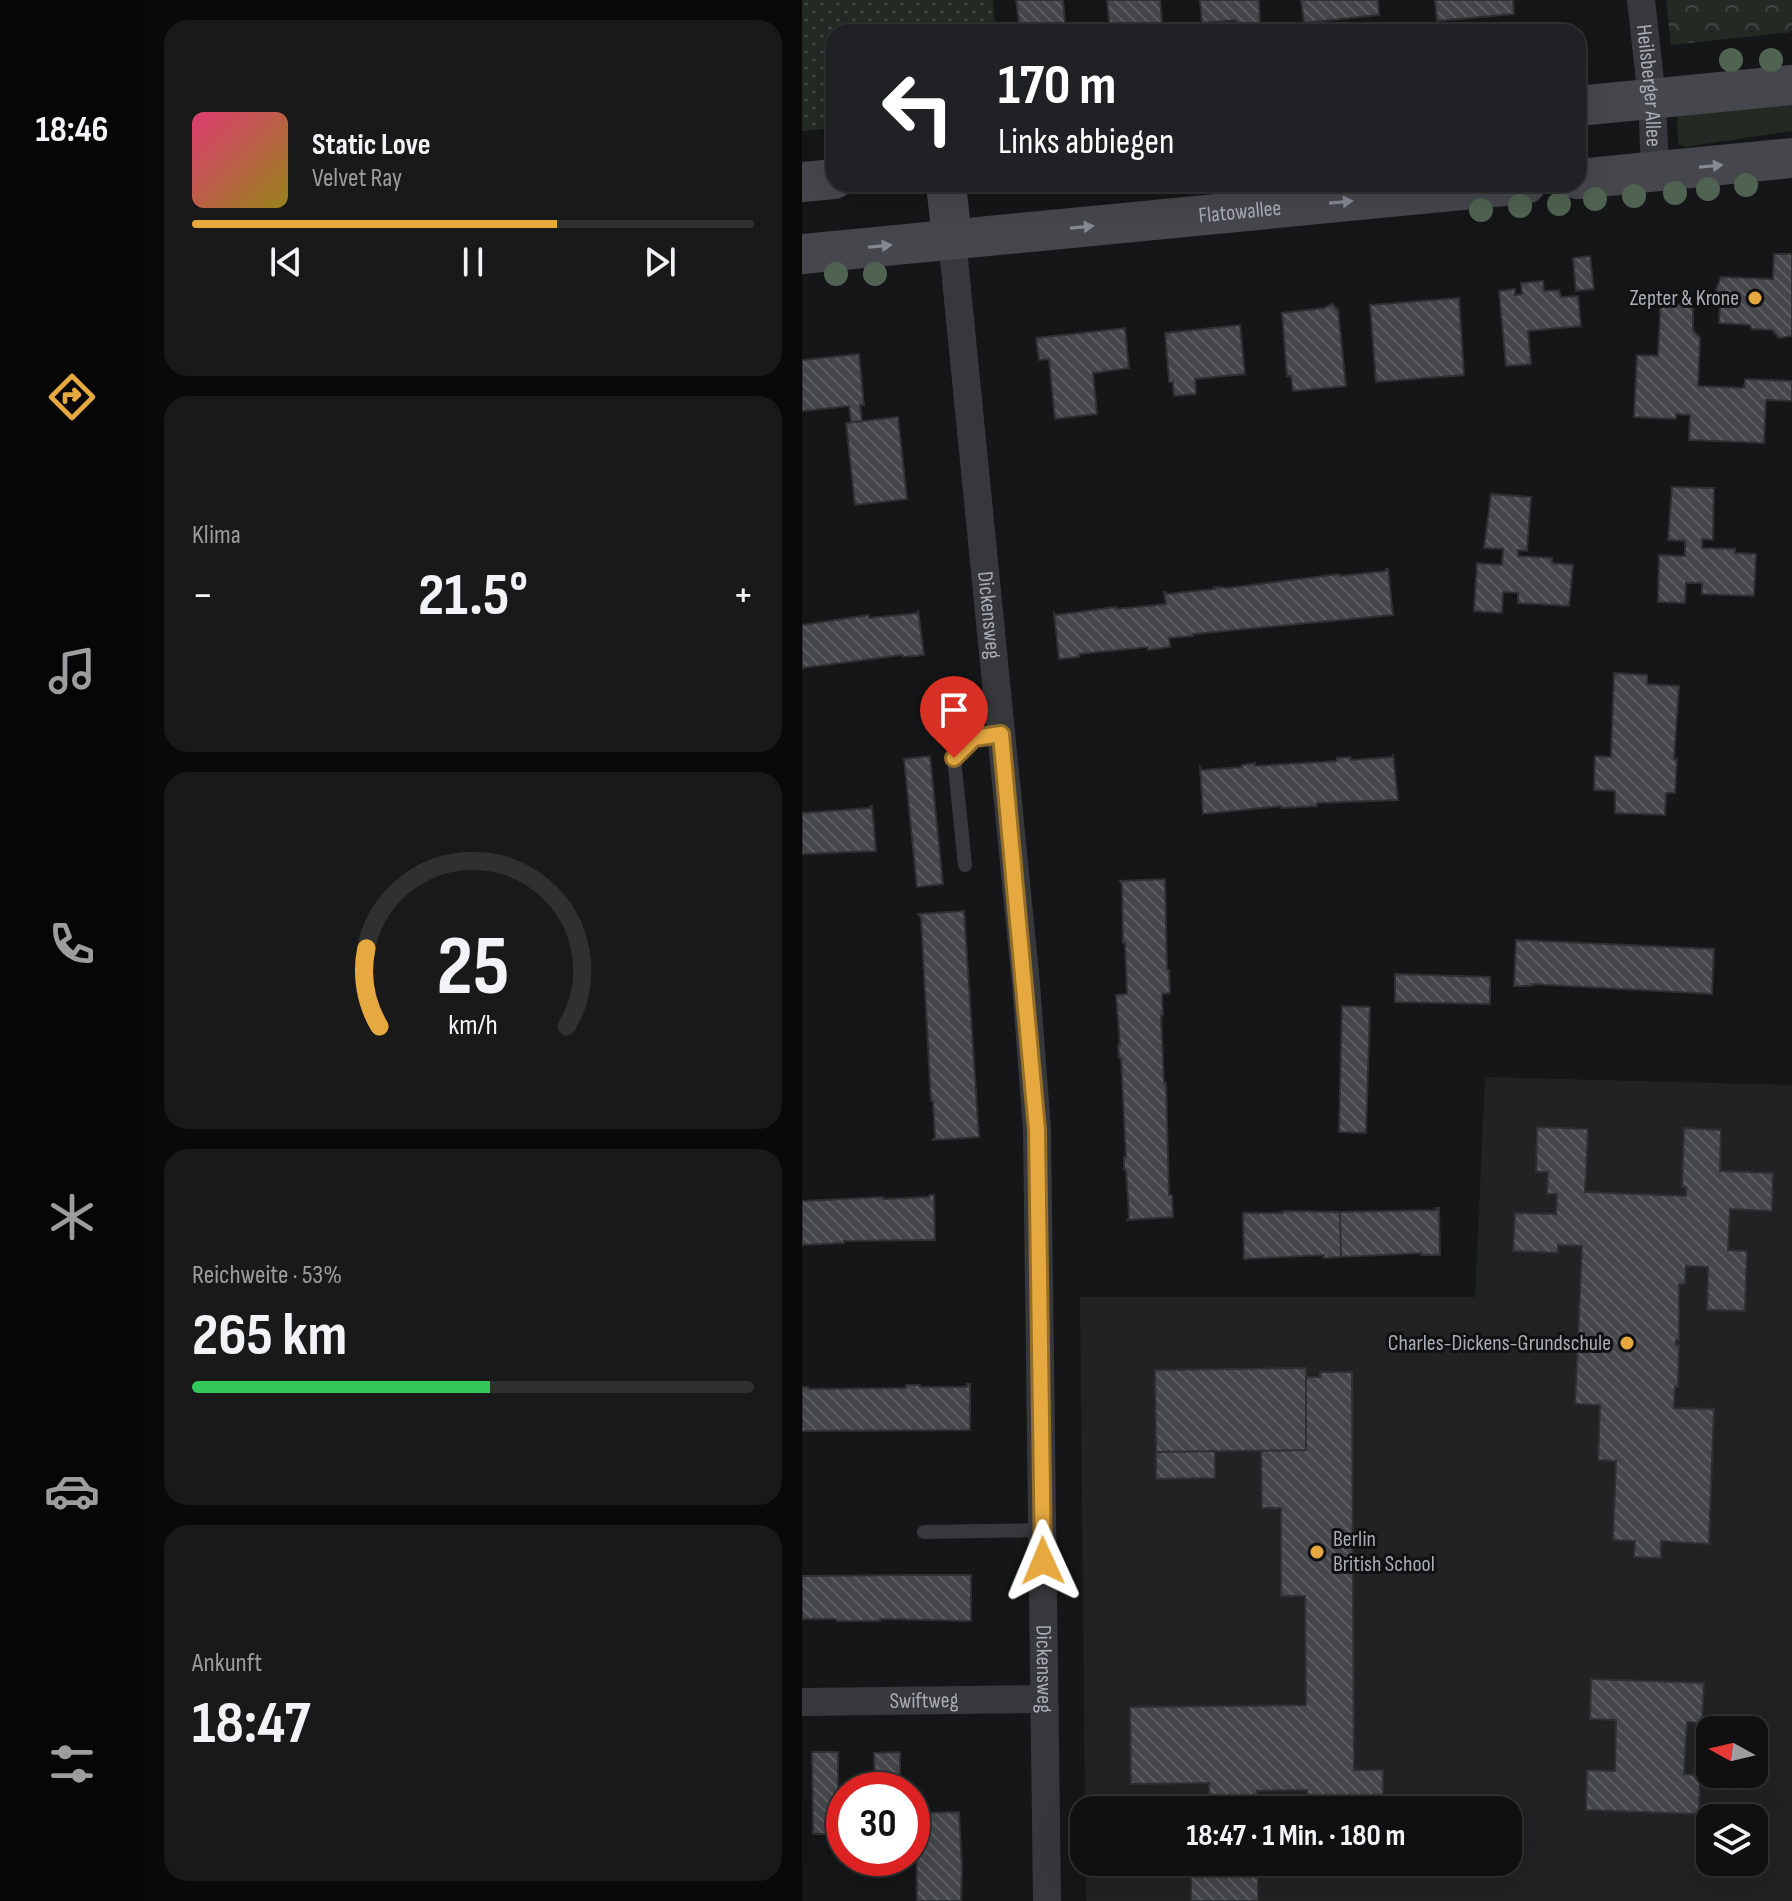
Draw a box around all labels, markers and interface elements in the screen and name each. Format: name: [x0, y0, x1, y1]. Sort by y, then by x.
street label: Heilsberger Allee: [1630, 23, 1667, 147]
text: 170 m: [998, 53, 1116, 120]
icon: left: [866, 56, 970, 160]
text: 18:46: [36, 109, 108, 152]
text: Links abbiegen: [998, 121, 1174, 164]
text: Static Love: [312, 127, 431, 163]
one-way arrow: [1699, 160, 1724, 173]
text: Velvet Ray: [312, 163, 402, 194]
street label: Flatowallee: [1197, 194, 1283, 229]
one-way arrow: [1329, 195, 1354, 208]
one-way arrow: [1070, 220, 1095, 233]
icon: previous: [264, 240, 308, 284]
icon: pause: [451, 240, 495, 284]
icon: next: [638, 240, 682, 284]
one-way arrow: [868, 240, 893, 253]
place label: Zepter & Krone: [1629, 285, 1739, 312]
marker: Zepter & Krone: [1746, 289, 1764, 307]
icon: directions: [44, 369, 100, 425]
text: Klima: [192, 520, 241, 551]
text: 21.5°: [418, 560, 528, 632]
text: −: [192, 569, 214, 622]
text: +: [732, 569, 754, 622]
street label: Dickensweg: [972, 570, 1007, 660]
icon: music: [44, 643, 100, 699]
pin: [920, 676, 988, 758]
icon: arrive: [932, 688, 976, 732]
icon: phone: [44, 916, 100, 972]
text: 25: [437, 917, 509, 1017]
text: km/h: [448, 1008, 498, 1043]
icon: climate: [44, 1189, 100, 1245]
text: Reichweite · 53%: [192, 1260, 342, 1291]
text: 265 km: [192, 1300, 347, 1372]
place label: Charles-Dickens-Grundschule: [1388, 1330, 1611, 1357]
marker: Charles-Dickens-Grundschule: [1618, 1334, 1636, 1352]
icon: car: [44, 1463, 100, 1519]
position arrow: [1001, 1519, 1085, 1603]
place label: Berlin British School: [1333, 1526, 1435, 1578]
marker: Berlin British School: [1308, 1543, 1326, 1561]
street label: Dickensweg: [1030, 1625, 1058, 1713]
text: Ankunft: [192, 1648, 262, 1679]
street label: Swiftweg: [889, 1687, 959, 1714]
text: 18:47: [192, 1688, 311, 1760]
north arrow: [1696, 1716, 1768, 1788]
map controls: [1696, 1716, 1768, 1876]
icon: filters: [44, 1736, 100, 1792]
speed limit sign: 30: [826, 1772, 930, 1876]
button: layers: [1696, 1804, 1768, 1876]
text: 18:47 · 1 Min. · 180 m: [1187, 1818, 1405, 1854]

